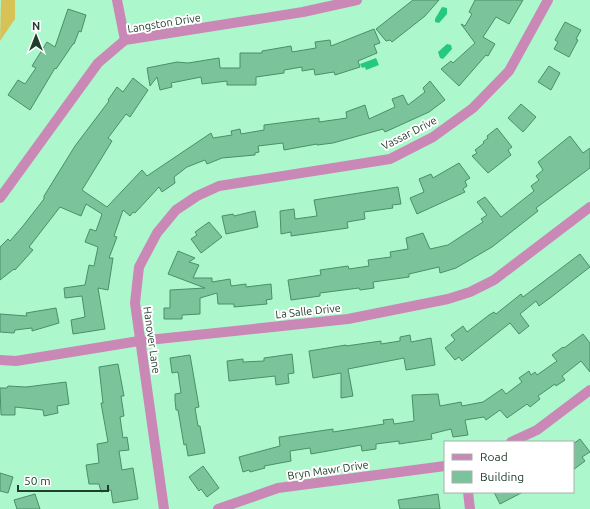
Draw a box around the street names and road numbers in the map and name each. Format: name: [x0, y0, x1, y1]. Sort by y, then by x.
street label: Langston Drive: [126, 11, 202, 35]
street label: Vassar Drive: [379, 114, 439, 152]
street label: La Salle Drive: [275, 302, 341, 320]
street label: Hanover Lane: [141, 306, 163, 374]
street label: Bryn Mawr Drive: [287, 458, 369, 482]

